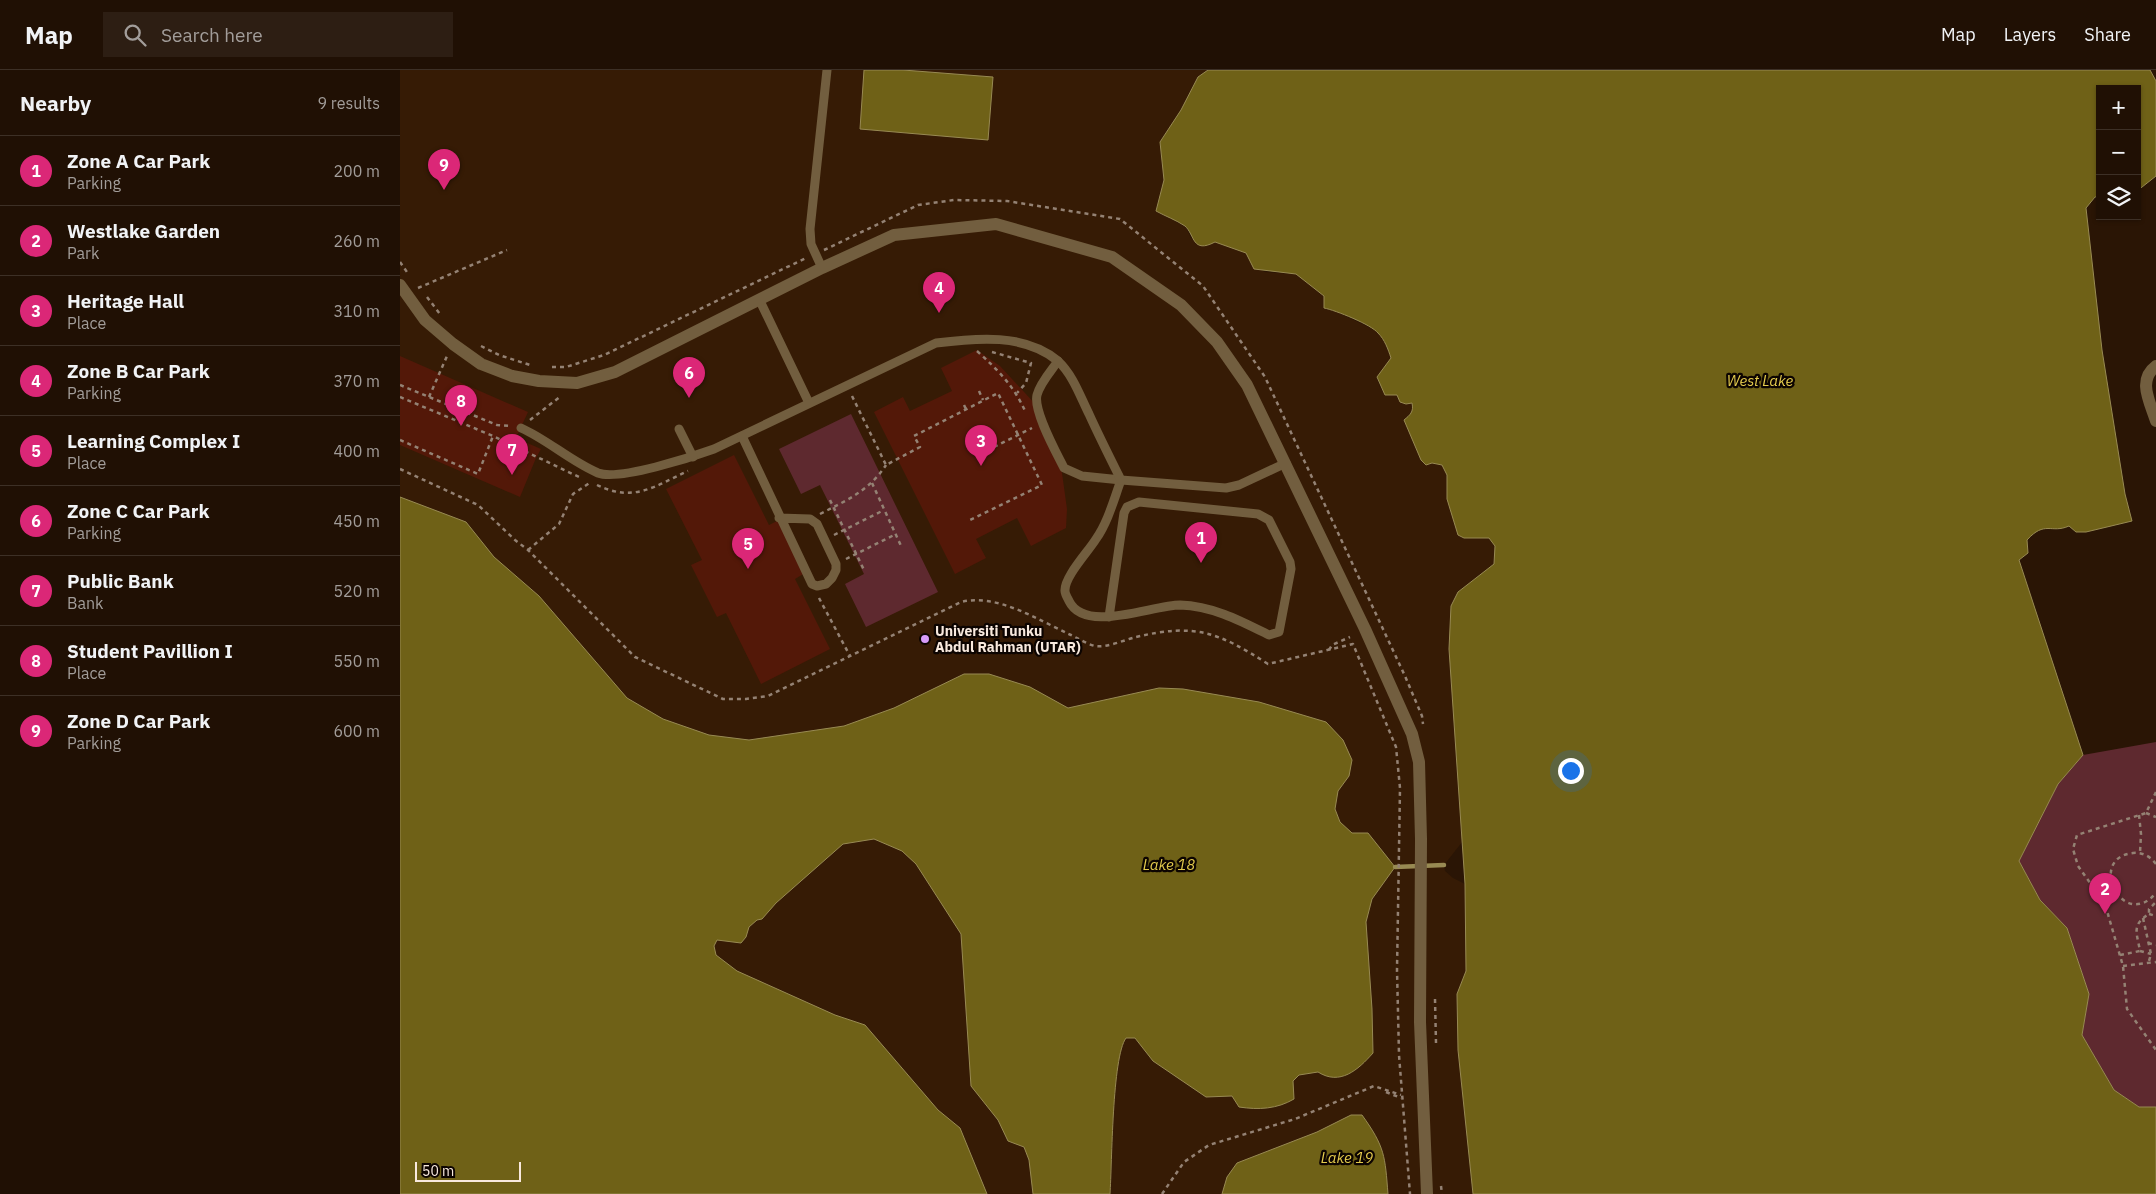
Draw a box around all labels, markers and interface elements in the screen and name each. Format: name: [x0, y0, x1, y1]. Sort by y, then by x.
search box: [103, 12, 453, 57]
text: Map: [25, 19, 73, 51]
icon: search: [121, 21, 149, 49]
text: Search here: [161, 23, 263, 47]
text: Map: [1941, 23, 1976, 46]
text: Layers: [2004, 23, 2056, 46]
text: Share: [2084, 23, 2131, 46]
map controls: [2096, 85, 2141, 220]
button: +: [2096, 85, 2141, 130]
text: Nearby: [20, 89, 91, 117]
text: 9 results: [317, 93, 380, 113]
button: −: [2096, 130, 2141, 175]
text: Zone A Car Park: [67, 149, 210, 173]
pin: 9: [428, 149, 460, 190]
text: 1: [31, 161, 41, 181]
text: 200 m: [333, 161, 380, 181]
text: Parking: [67, 173, 121, 193]
button: layers: [2096, 175, 2141, 220]
text: Westlake Garden: [67, 219, 220, 243]
text: 2: [31, 231, 41, 251]
text: 260 m: [333, 231, 380, 251]
text: Park: [67, 243, 99, 263]
pin: 4: [923, 272, 955, 313]
text: Heritage Hall: [67, 289, 184, 313]
text: 3: [31, 301, 41, 321]
text: 310 m: [333, 301, 380, 321]
text: Place: [67, 313, 106, 333]
pin: 6: [673, 357, 705, 398]
text: Zone B Car Park: [67, 359, 210, 383]
text: 4: [31, 371, 41, 391]
text: 370 m: [333, 371, 380, 391]
water label: West Lake: [1727, 371, 1794, 390]
text: Parking: [67, 383, 121, 403]
pin: 8: [445, 385, 477, 426]
pin: 3: [965, 425, 997, 466]
text: Learning Complex I: [67, 429, 240, 453]
pin: 7: [496, 434, 528, 475]
text: 5: [31, 441, 41, 461]
text: 400 m: [333, 441, 380, 461]
text: Place: [67, 453, 106, 473]
text: Zone C Car Park: [67, 499, 209, 523]
text: 6: [31, 511, 41, 531]
text: 450 m: [333, 511, 380, 531]
pin: 1: [1185, 522, 1217, 563]
text: Parking: [67, 523, 121, 543]
pin: 5: [732, 528, 764, 569]
text: Public Bank: [67, 569, 174, 593]
text: 7: [31, 581, 41, 601]
text: 520 m: [333, 581, 380, 601]
text: Bank: [67, 593, 104, 613]
place label: Universiti Tunku Abdul Rahman (UTAR): [935, 622, 1081, 656]
marker: Universiti Tunku Abdul Rahman (UTAR): [919, 633, 931, 645]
text: Student Pavillion I: [67, 639, 233, 663]
text: 8: [31, 651, 41, 671]
text: 550 m: [333, 651, 380, 671]
text: Place: [67, 663, 106, 683]
text: Zone D Car Park: [67, 709, 210, 733]
text: 9: [31, 721, 41, 741]
text: 600 m: [333, 721, 380, 741]
text: Parking: [67, 733, 121, 753]
your location: [1558, 758, 1584, 784]
water label: Lake 18: [1143, 855, 1195, 874]
pin: 2: [2089, 873, 2121, 914]
water label: Lake 19: [1321, 1148, 1373, 1167]
scale bar: [415, 1159, 521, 1182]
text: 50 m: [422, 1162, 454, 1180]

